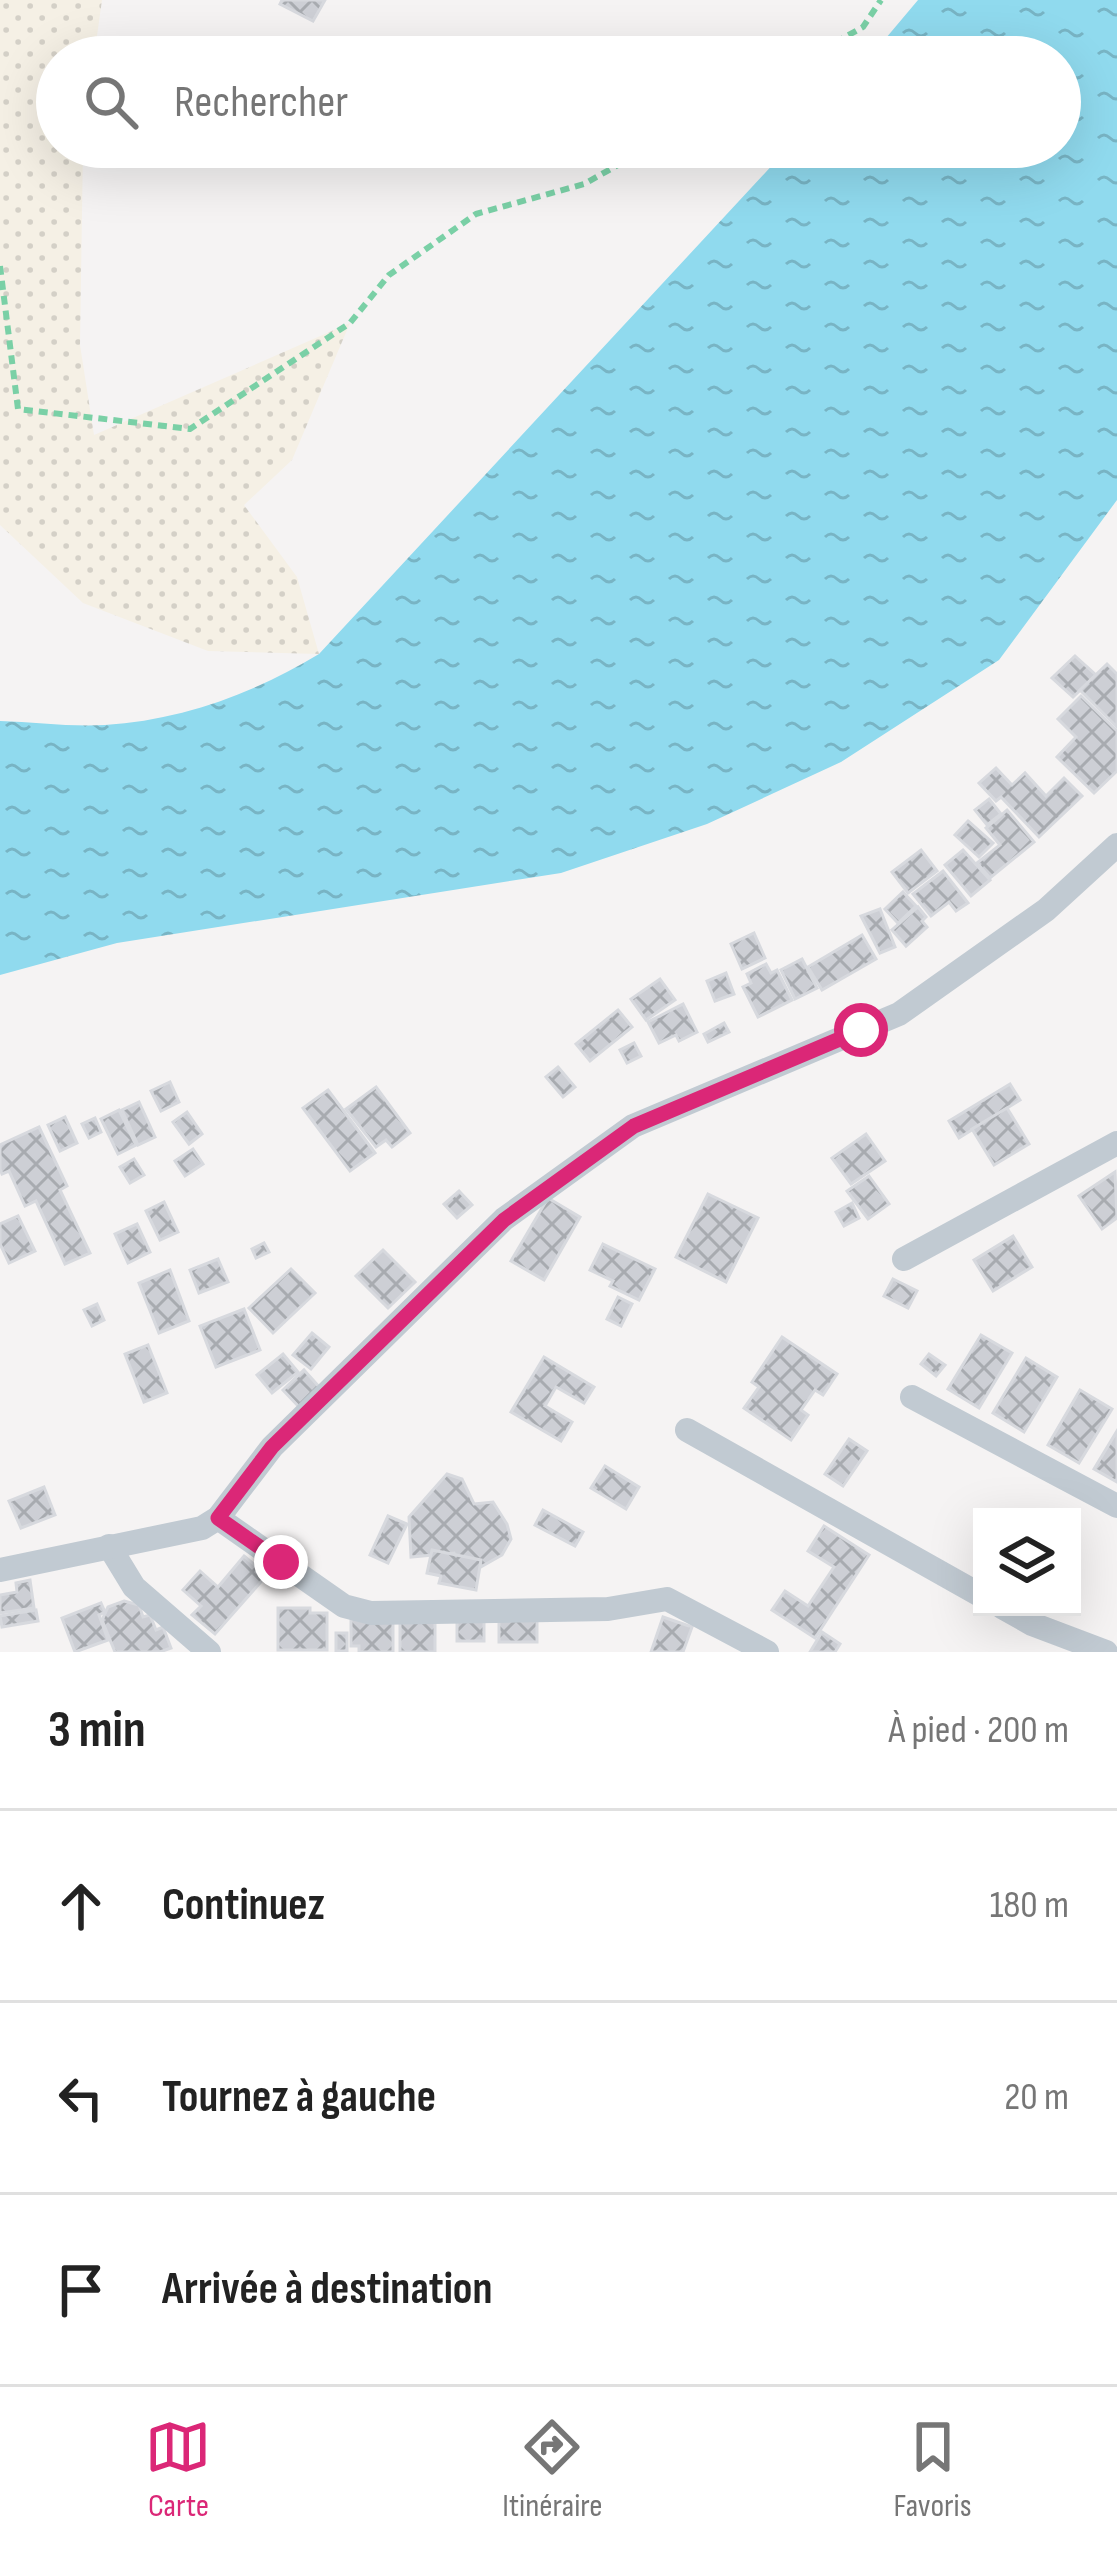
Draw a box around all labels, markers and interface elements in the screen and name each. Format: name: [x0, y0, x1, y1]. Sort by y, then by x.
search box: [36, 36, 1081, 168]
icon: search: [78, 69, 144, 135]
text: Rechercher: [174, 75, 348, 130]
route start: [834, 1003, 888, 1057]
map controls: [973, 1508, 1081, 1616]
button: layers: [973, 1508, 1081, 1616]
route end: [254, 1535, 308, 1589]
text: 3 min: [48, 1700, 146, 1761]
text: À pied · 200 m: [889, 1707, 1069, 1754]
icon: ahead: [48, 1873, 114, 1939]
text: Continuez: [162, 1878, 325, 1933]
text: 180 m: [990, 1882, 1069, 1929]
icon: left: [48, 2065, 114, 2131]
text: Tournez à gauche: [162, 2070, 436, 2125]
text: 20 m: [1004, 2074, 1069, 2121]
icon: arrive: [48, 2257, 114, 2323]
text: Arrivée à destination: [162, 2262, 492, 2317]
tab: Carte: [145, 2414, 211, 2526]
tab: Itinéraire: [502, 2414, 603, 2526]
tab: Favoris: [893, 2414, 972, 2526]

